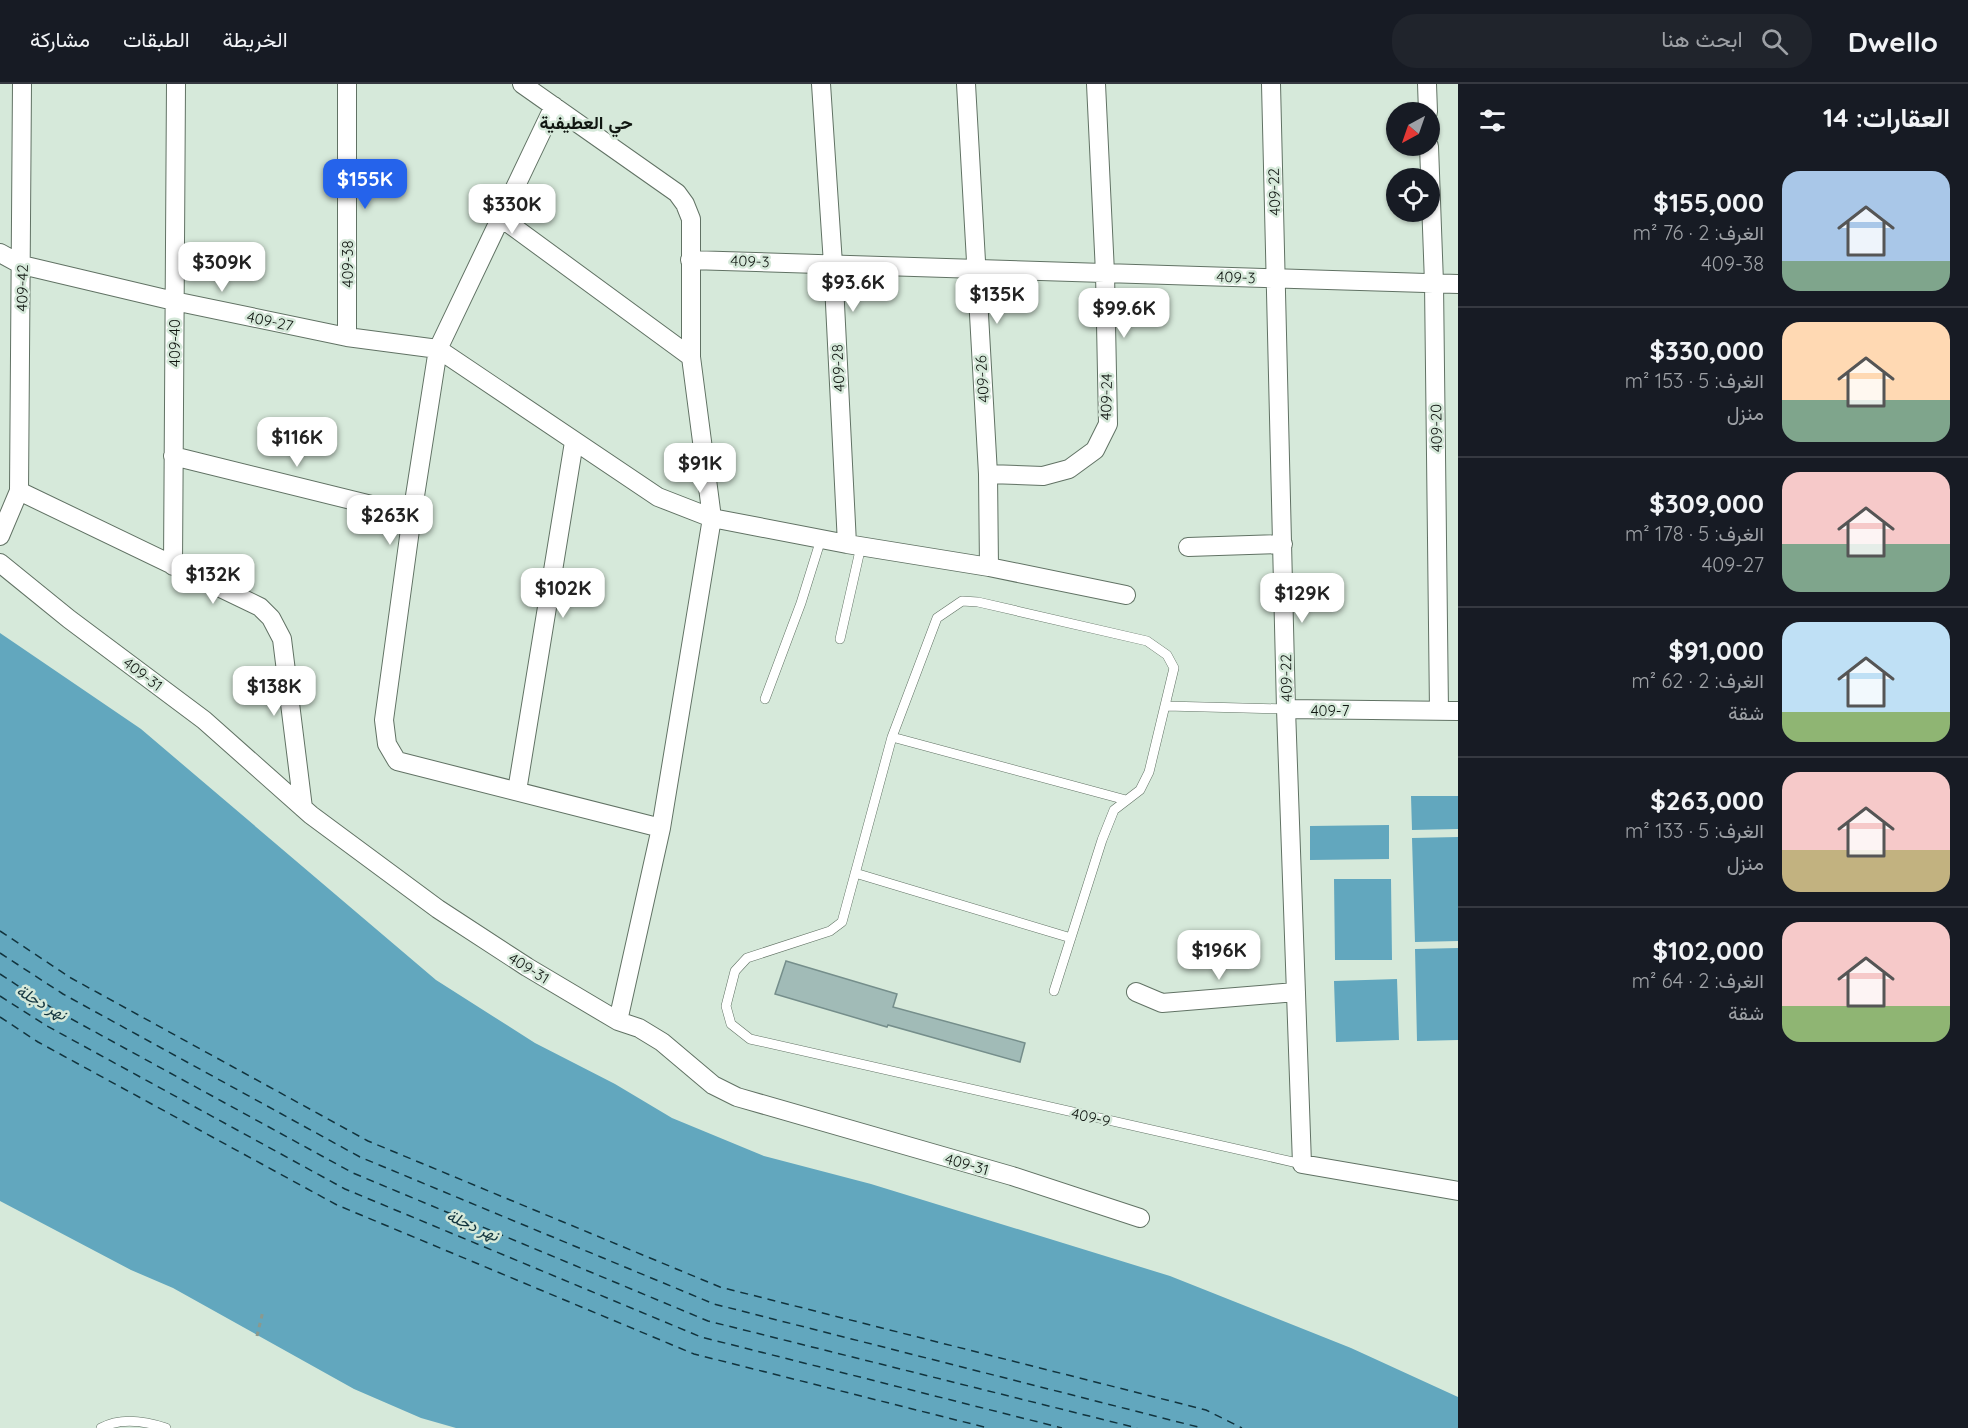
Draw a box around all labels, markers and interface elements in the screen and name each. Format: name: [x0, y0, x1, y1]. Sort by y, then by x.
search box: [1392, 14, 1812, 68]
text: Dwello: [1848, 24, 1938, 59]
text: ابحث هنا: [1661, 25, 1743, 53]
icon: search: [1758, 25, 1791, 58]
text: مشاركة: [30, 26, 90, 52]
text: الطبقات: [123, 26, 190, 52]
text: الخريطة: [223, 26, 288, 52]
text: العقارات: 14: [1823, 101, 1950, 134]
north arrow: [1386, 102, 1440, 156]
map controls: [1386, 102, 1440, 222]
icon: filters: [1476, 104, 1509, 137]
district label: حي العطيفية: [539, 111, 633, 138]
pin: $155K: [323, 159, 407, 210]
text: $155K: [337, 166, 393, 191]
street label: 409-22: [1264, 168, 1284, 216]
button: locate: [1386, 168, 1440, 222]
pin: $330K: [470, 184, 554, 235]
text: $155,000: [1653, 186, 1764, 219]
text: $330K: [483, 191, 541, 216]
icon: home: [1830, 195, 1902, 267]
text: الغرف: 2 · 76 m²: [1633, 220, 1764, 245]
street label: 409-38: [338, 240, 357, 288]
pin: $309K: [180, 242, 264, 293]
text: $309K: [192, 249, 252, 274]
street label: 409-3: [730, 251, 770, 271]
text: 409-38: [1701, 251, 1764, 276]
pin: $93.6K: [804, 262, 902, 313]
street label: 409-42: [12, 264, 32, 312]
street label: 409-3: [1216, 267, 1256, 287]
text: $93.6K: [821, 269, 885, 294]
pin: $135K: [955, 274, 1039, 325]
text: $135K: [969, 281, 1025, 306]
pin: $99.6K: [1075, 288, 1173, 339]
text: $99.6K: [1093, 295, 1156, 320]
street label: 409-27: [245, 307, 295, 335]
street label: 409-40: [165, 319, 184, 367]
text: $330,000: [1650, 334, 1764, 367]
street label: 409-28: [827, 344, 849, 392]
icon: home: [1830, 346, 1902, 418]
street label: 409-26: [971, 355, 993, 403]
text: الغرف: 5 · 153 m²: [1625, 368, 1764, 393]
street label: 409-24: [1096, 373, 1116, 421]
text: منزل: [1727, 400, 1764, 425]
street label: 409-20: [1426, 404, 1446, 452]
pin: $116K: [255, 417, 339, 468]
text: $116K: [271, 424, 323, 449]
pin: $91K: [664, 443, 736, 494]
text: $91K: [678, 450, 722, 475]
text: $309,000: [1649, 487, 1764, 520]
pin: $263K: [348, 495, 432, 546]
icon: home: [1830, 496, 1902, 568]
text: $263K: [361, 502, 419, 527]
text: الغرف: 5 · 178 m²: [1625, 521, 1764, 546]
text: 409-27: [1702, 552, 1764, 577]
pin: $132K: [171, 554, 255, 605]
text: $132K: [186, 561, 240, 586]
pin: $102K: [521, 568, 605, 619]
pin: $129K: [1260, 573, 1344, 624]
text: $102K: [535, 575, 591, 600]
text: $129K: [1274, 580, 1330, 605]
text: $91,000: [1669, 634, 1764, 667]
icon: home: [1830, 646, 1902, 718]
street label: 409-31: [120, 653, 166, 695]
street label: 409-22: [1276, 654, 1296, 702]
pin: $138K: [232, 666, 316, 717]
text: الغرف: 2 · 62 m²: [1631, 668, 1764, 693]
text: $138K: [247, 673, 301, 698]
text: شقة: [1728, 700, 1764, 725]
street label: 409-7: [1311, 701, 1350, 720]
text: $263,000: [1650, 784, 1764, 817]
icon: home: [1830, 796, 1902, 868]
text: الغرف: 5 · 133 m²: [1625, 818, 1764, 843]
text: منزل: [1727, 850, 1764, 875]
pin: $196K: [1177, 930, 1261, 981]
text: $102,000: [1653, 934, 1764, 967]
text: $196K: [1191, 937, 1247, 962]
icon: home: [1830, 946, 1902, 1018]
street label: 409-31: [505, 948, 553, 988]
text: الغرف: 2 · 64 m²: [1632, 968, 1764, 993]
water label: نهر دجلة: [13, 980, 72, 1026]
text: شقة: [1728, 1000, 1764, 1025]
street label: 409-9: [1070, 1103, 1112, 1131]
street label: 409-31: [943, 1149, 991, 1179]
water label: نهر دجلة: [443, 1205, 503, 1247]

